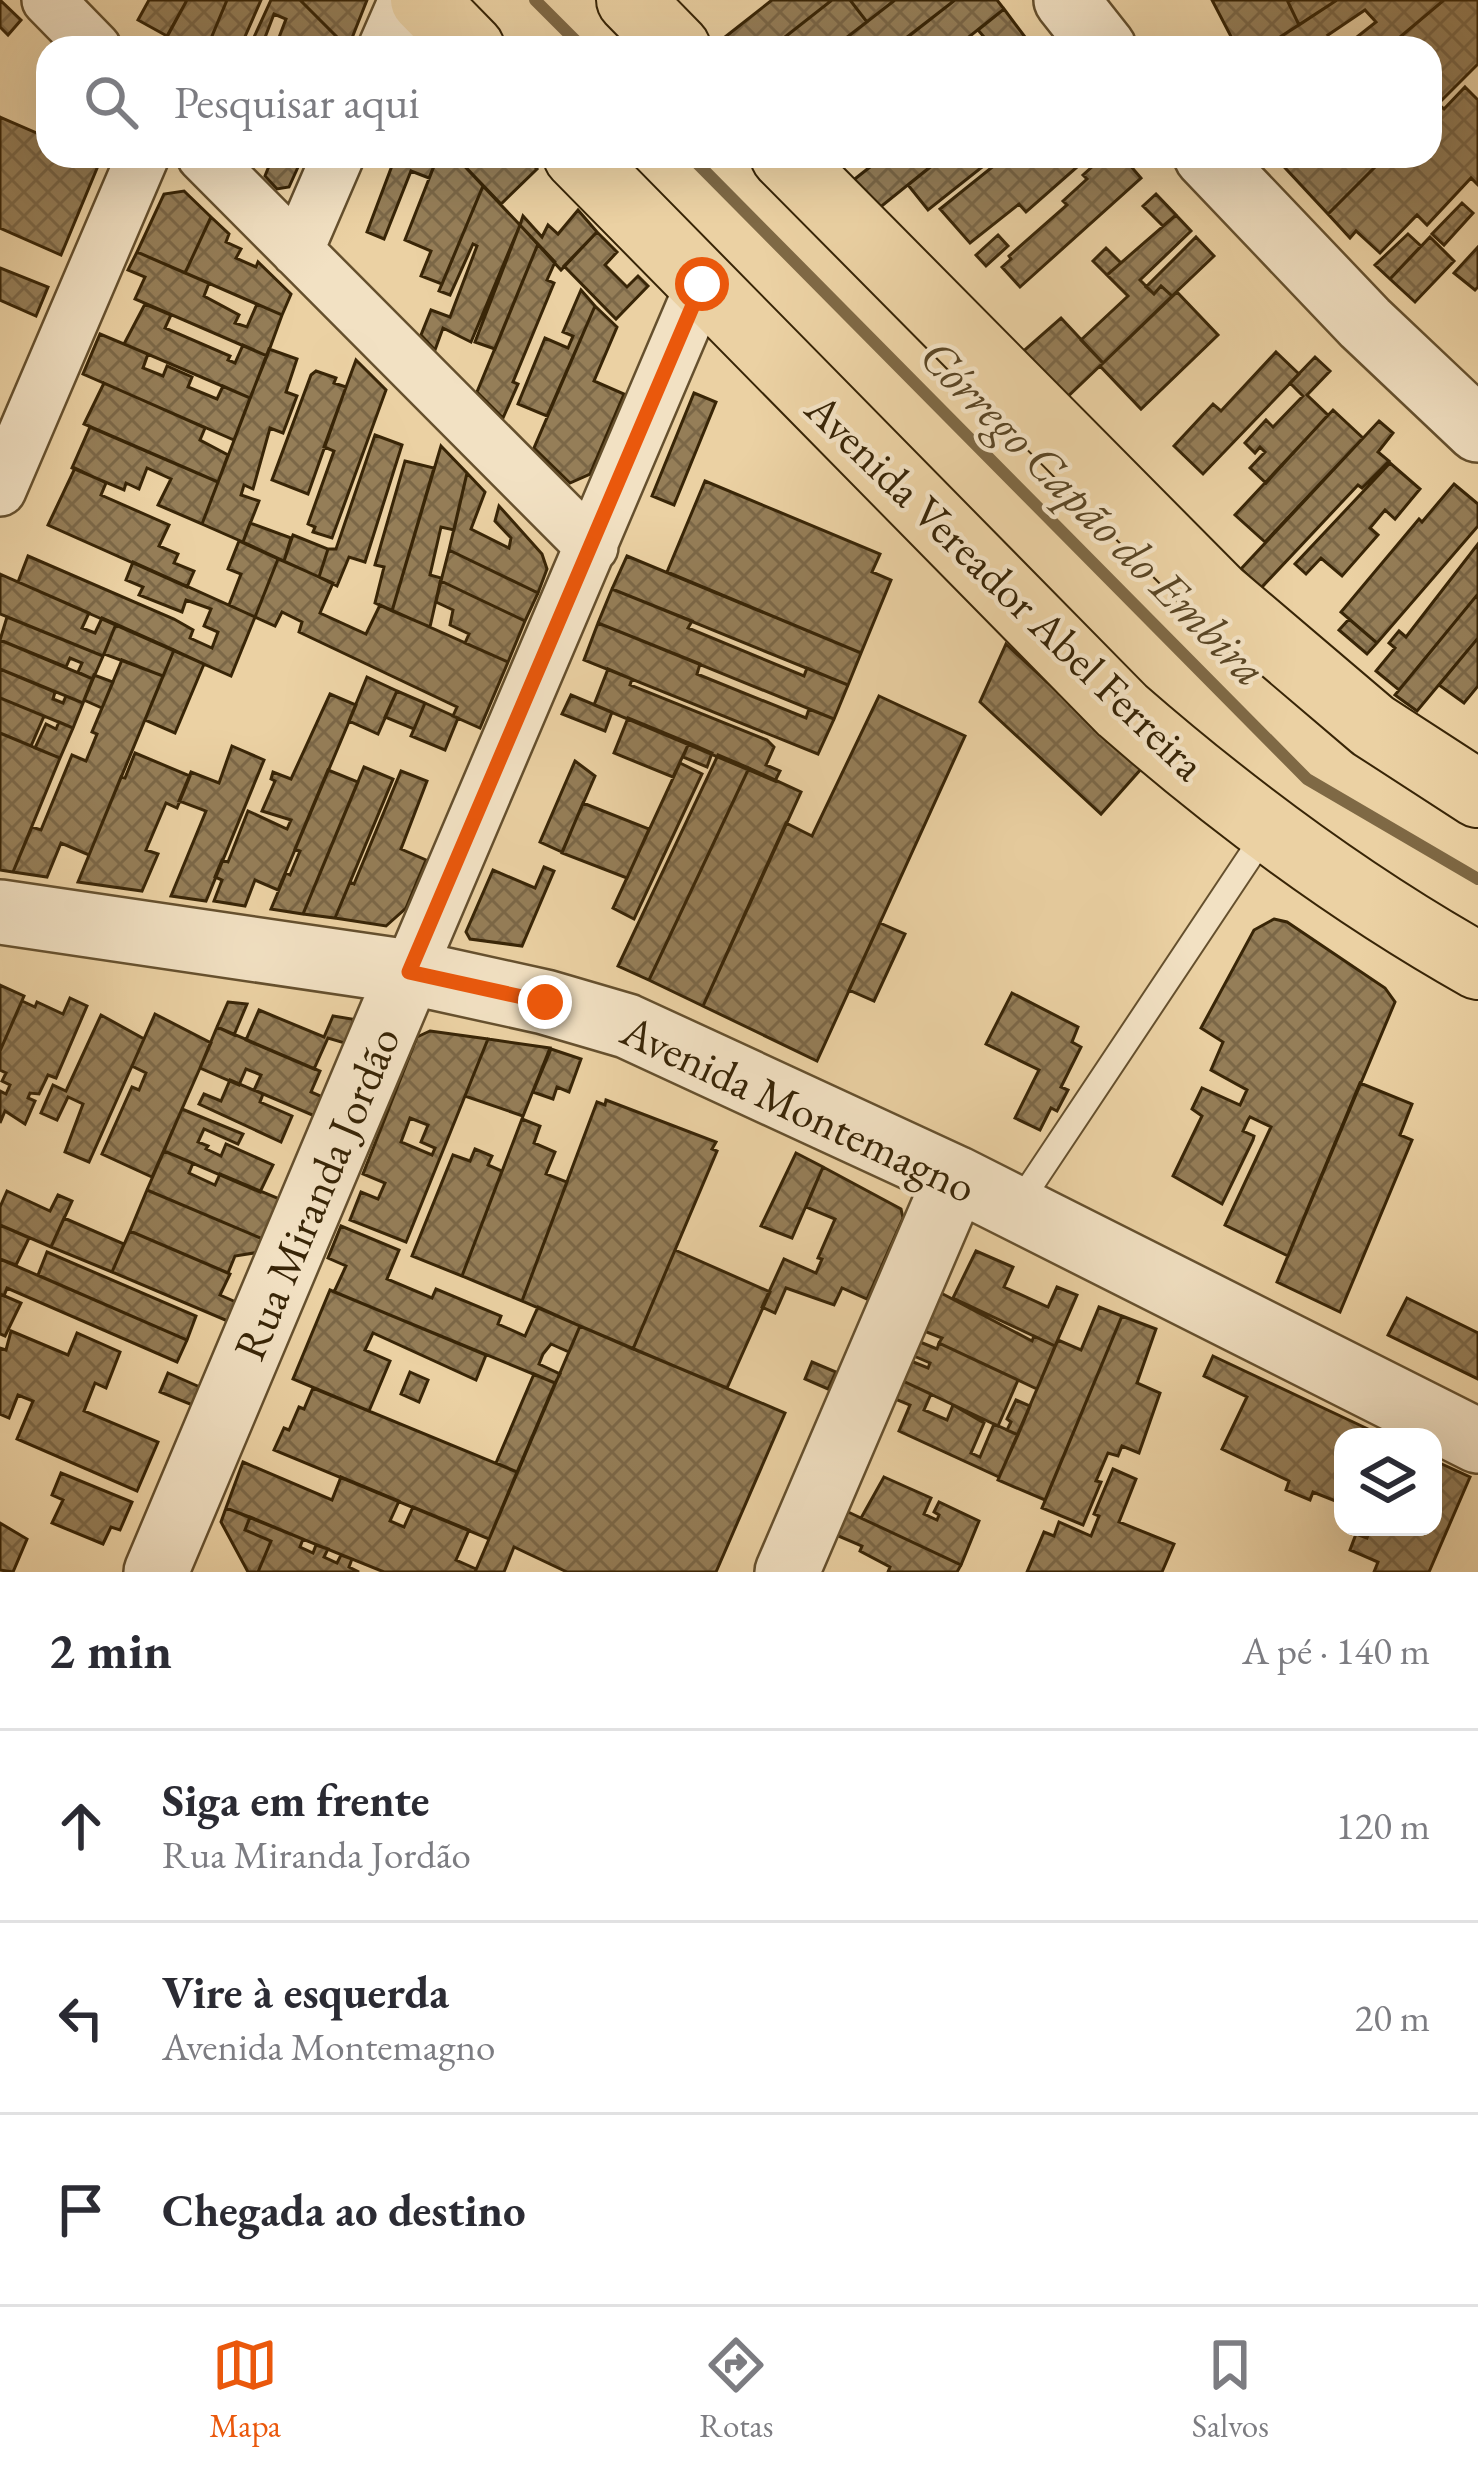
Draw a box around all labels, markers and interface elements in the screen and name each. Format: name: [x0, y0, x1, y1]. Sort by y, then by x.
search box: [36, 36, 1442, 168]
icon: search: [78, 69, 144, 135]
text: Pesquisar aqui: [174, 73, 420, 131]
route start: [675, 257, 729, 311]
water label: Córrego Capão do Embira: [907, 325, 1281, 699]
street label: Avenida Vereador Abel Ferreira: [793, 379, 1218, 792]
route end: [518, 975, 572, 1029]
street label: Avenida Montemagno: [612, 1000, 986, 1216]
street label: Rua Miranda Jordão: [220, 1018, 412, 1368]
map controls: [1334, 1428, 1442, 1536]
button: layers: [1334, 1428, 1442, 1536]
text: 2 min: [48, 1617, 172, 1683]
text: A pé · 140 m: [1242, 1625, 1430, 1676]
text: Siga em frente: [162, 1771, 430, 1829]
icon: ahead: [48, 1793, 114, 1859]
text: 120 m: [1336, 1800, 1430, 1851]
text: Rua Miranda Jordão: [162, 1829, 471, 1880]
text: Vire à esquerda: [162, 1963, 449, 2021]
icon: left: [48, 1985, 114, 2051]
text: 20 m: [1354, 1992, 1430, 2043]
text: Avenida Montemagno: [162, 2021, 495, 2072]
icon: arrive: [48, 2177, 114, 2243]
text: Chegada ao destino: [162, 2181, 526, 2239]
tab: Mapa: [209, 2332, 281, 2447]
tab: Rotas: [699, 2332, 773, 2447]
tab: Salvos: [1192, 2332, 1269, 2447]

